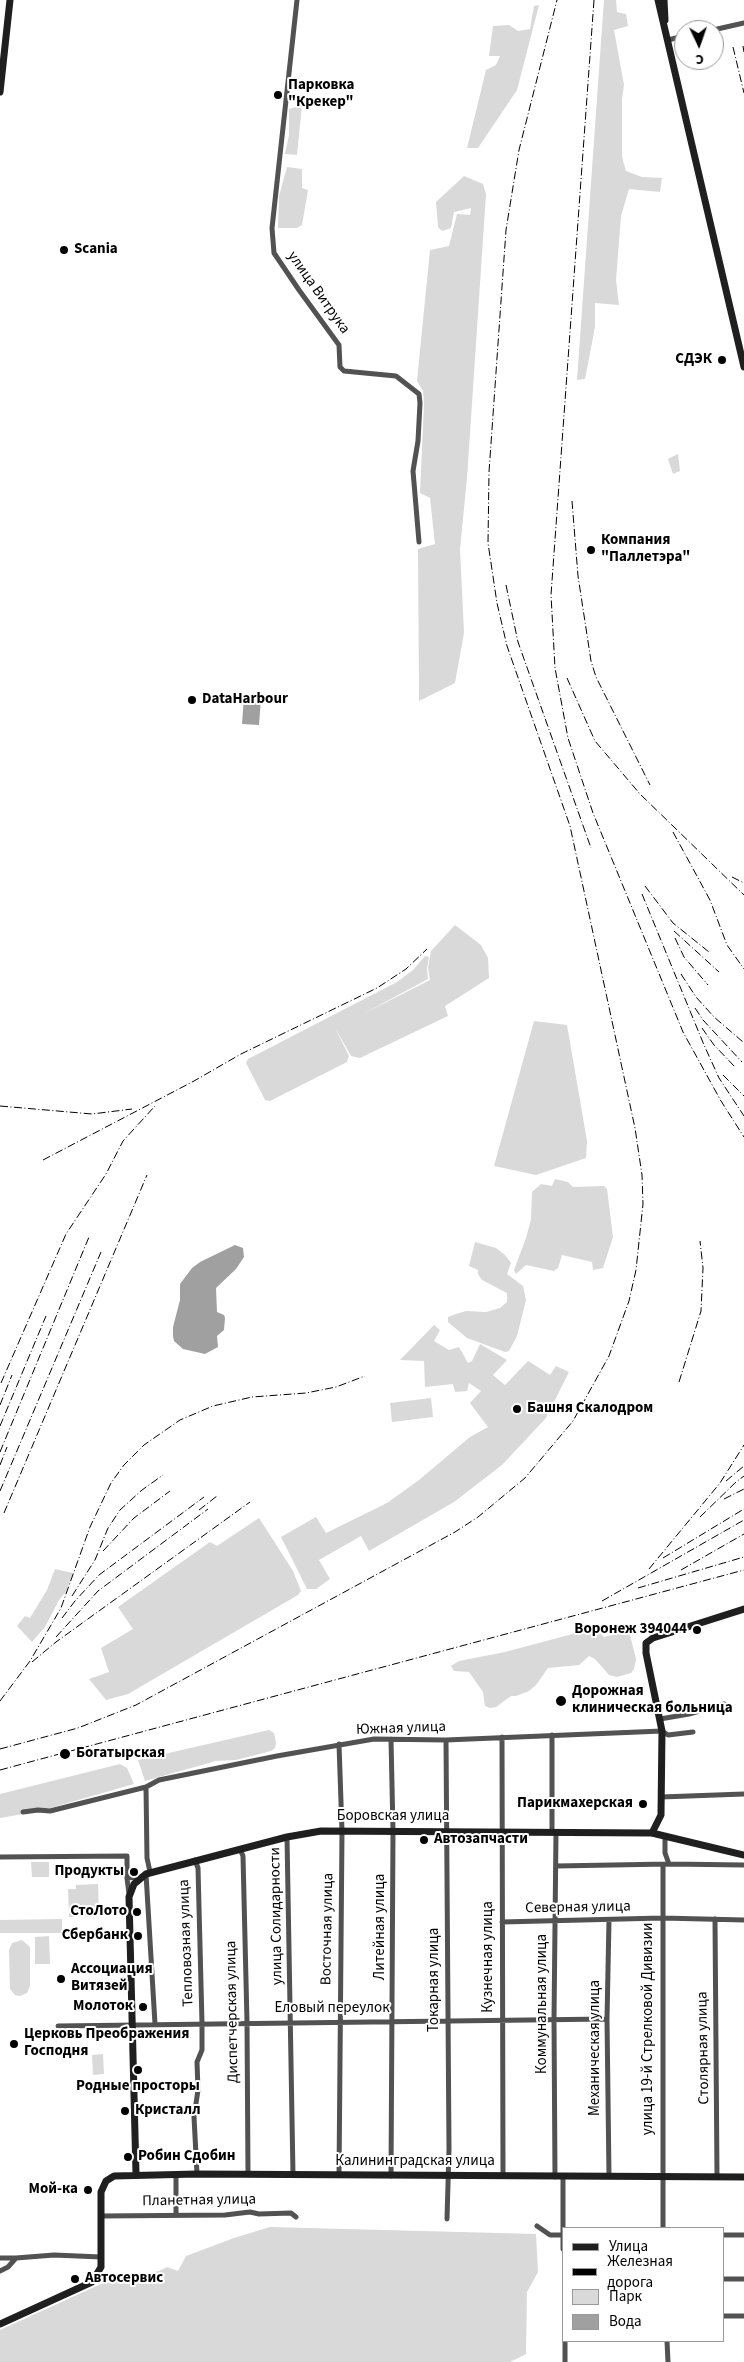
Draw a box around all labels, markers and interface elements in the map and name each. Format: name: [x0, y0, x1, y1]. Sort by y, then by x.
north arrow: [674, 20, 724, 70]
text: С: [695, 49, 704, 69]
place label: Парковка "Крекер": [288, 77, 354, 112]
marker: Парковка "Крекер": [272, 89, 284, 101]
place label: Scania: [74, 241, 118, 259]
marker: Scania: [58, 244, 70, 256]
street label: улица Витрука: [283, 248, 353, 338]
place label: СДЭК: [675, 351, 712, 369]
marker: СДЭК: [716, 354, 728, 366]
place label: Компания "Паллетэра": [601, 532, 690, 567]
marker: Компания "Паллетэра": [585, 544, 597, 556]
place label: DataHarbour: [202, 691, 288, 709]
marker: DataHarbour: [186, 694, 198, 706]
place label: Башня Скалодром: [527, 1400, 653, 1418]
marker: Башня Скалодром: [511, 1403, 523, 1415]
place label: Воронеж 394044: [574, 1621, 687, 1639]
marker: Воронеж 394044: [691, 1624, 703, 1636]
place label: Дорожная клиническая больница: [572, 1683, 733, 1718]
marker: Дорожная клиническая больница: [554, 1694, 568, 1708]
street label: Южная улица: [356, 1718, 446, 1740]
place label: Богатырская: [76, 1745, 165, 1763]
marker: Богатырская: [58, 1747, 72, 1761]
place label: Парикмахерская: [517, 1795, 633, 1813]
marker: Парикмахерская: [637, 1798, 649, 1810]
street label: Боровская улица: [337, 1808, 449, 1826]
place label: Автозапчасти: [434, 1831, 528, 1849]
marker: Автозапчасти: [418, 1834, 430, 1846]
street label: улица Солидарности: [267, 1847, 287, 1985]
place label: Продукты: [54, 1863, 124, 1881]
marker: Продукты: [128, 1866, 140, 1878]
street label: Восточная улица: [318, 1873, 338, 1985]
street label: Литейная улица: [372, 1874, 390, 1980]
street label: Тепловозная улица: [176, 1879, 198, 2007]
street label: Северная улица: [525, 1898, 631, 1918]
street label: Кузнечная улица: [480, 1901, 498, 2013]
place label: СтоЛото: [70, 1903, 127, 1921]
marker: СтоЛото: [131, 1906, 143, 1918]
street label: улица 19-й Стрелковой Дивизии: [640, 1923, 658, 2135]
place label: Сбербанк: [62, 1927, 128, 1945]
street label: Токарная улица: [426, 1928, 444, 2032]
marker: Сбербанк: [132, 1930, 144, 1942]
street label: Коммунальная улица: [534, 1934, 552, 2074]
street label: Диспетчерская улица: [223, 1941, 243, 2083]
place label: Ассоциация Витязей: [71, 1961, 153, 1996]
marker: Ассоциация Витязей: [55, 1973, 67, 1985]
street label: Механическая улица: [587, 1980, 605, 2116]
street label: Столярная улица: [694, 1991, 714, 2105]
place label: Молоток: [73, 1998, 133, 2016]
street label: Еловый переулок: [274, 2000, 390, 2018]
marker: Молоток: [137, 2001, 149, 2013]
place label: Церковь Преображения Господня: [24, 2026, 189, 2061]
marker: Церковь Преображения Господня: [8, 2038, 20, 2050]
marker: Родные просторы: [132, 2064, 144, 2076]
place label: Родные просторы: [76, 2078, 200, 2096]
place label: Кристалл: [135, 2102, 201, 2120]
marker: Кристалл: [119, 2105, 131, 2117]
place label: Робин Сдобин: [138, 2148, 236, 2166]
marker: Робин Сдобин: [122, 2151, 134, 2163]
street label: Калининградская улица: [335, 2153, 495, 2171]
place label: Мой-ка: [29, 2181, 78, 2199]
marker: Мой-ка: [82, 2184, 94, 2196]
street label: Планетная улица: [142, 2191, 256, 2211]
legend: [562, 2227, 724, 2342]
text: Улица: [609, 2236, 648, 2257]
text: Железная дорога: [607, 2251, 673, 2293]
place label: Автосервис: [85, 2270, 163, 2288]
marker: Автосервис: [69, 2273, 81, 2285]
text: Парк: [609, 2286, 642, 2307]
text: Вода: [609, 2311, 642, 2332]

